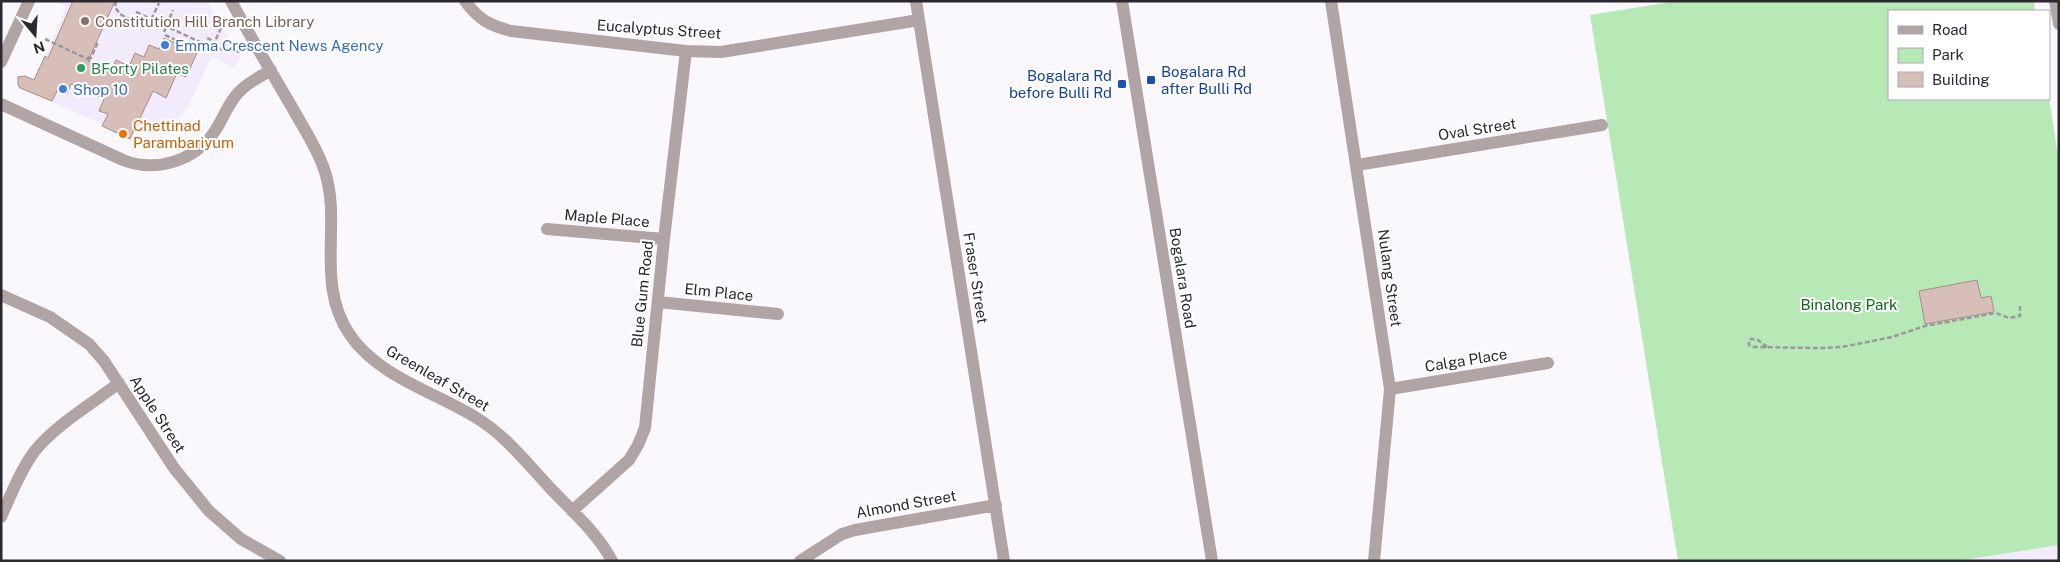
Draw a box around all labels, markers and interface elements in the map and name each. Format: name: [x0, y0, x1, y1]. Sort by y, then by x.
north arrow: [10, 10, 60, 60]
legend: [1888, 10, 2050, 100]
place label: Constitution Hill Branch Library: [95, 13, 314, 30]
marker: Constitution Hill Branch Library: [79, 15, 91, 27]
street label: Eucalyptus Street: [596, 16, 722, 42]
text: Road: [1932, 21, 1968, 38]
place label: Emma Crescent News Agency: [175, 37, 384, 54]
text: N: [31, 38, 47, 57]
marker: Emma Crescent News Agency: [159, 39, 171, 51]
text: Park: [1932, 46, 1964, 63]
place label: BForty Pilates: [91, 60, 189, 77]
marker: BForty Pilates: [75, 62, 87, 74]
place label: Bogalara Rd after Bulli Rd: [1161, 63, 1252, 97]
place label: Bogalara Rd before Bulli Rd: [1009, 67, 1112, 101]
text: Building: [1932, 71, 1990, 88]
marker: Bogalara Rd after Bulli Rd: [1145, 74, 1157, 86]
marker: Bogalara Rd before Bulli Rd: [1116, 78, 1128, 90]
place label: Shop 10: [73, 81, 128, 98]
marker: Shop 10: [57, 83, 69, 95]
street label: Oval Street: [1437, 114, 1517, 144]
place label: Chettinad Parambariyum: [133, 117, 234, 151]
marker: Chettinad Parambariyum: [117, 128, 129, 140]
street label: Maple Place: [564, 206, 650, 230]
street label: Bogalara Road: [1167, 226, 1199, 330]
street label: Nulang Street: [1375, 228, 1405, 328]
street label: Fraser Street: [960, 231, 992, 325]
street label: Blue Gum Road: [628, 240, 656, 348]
street label: Elm Place: [684, 280, 754, 304]
park label: Binalong Park: [1800, 296, 1898, 313]
street label: Greenleaf Street: [383, 342, 493, 415]
street label: Calga Place: [1424, 345, 1508, 375]
street label: Apple Street: [127, 372, 189, 456]
street label: Almond Street: [854, 487, 958, 521]

